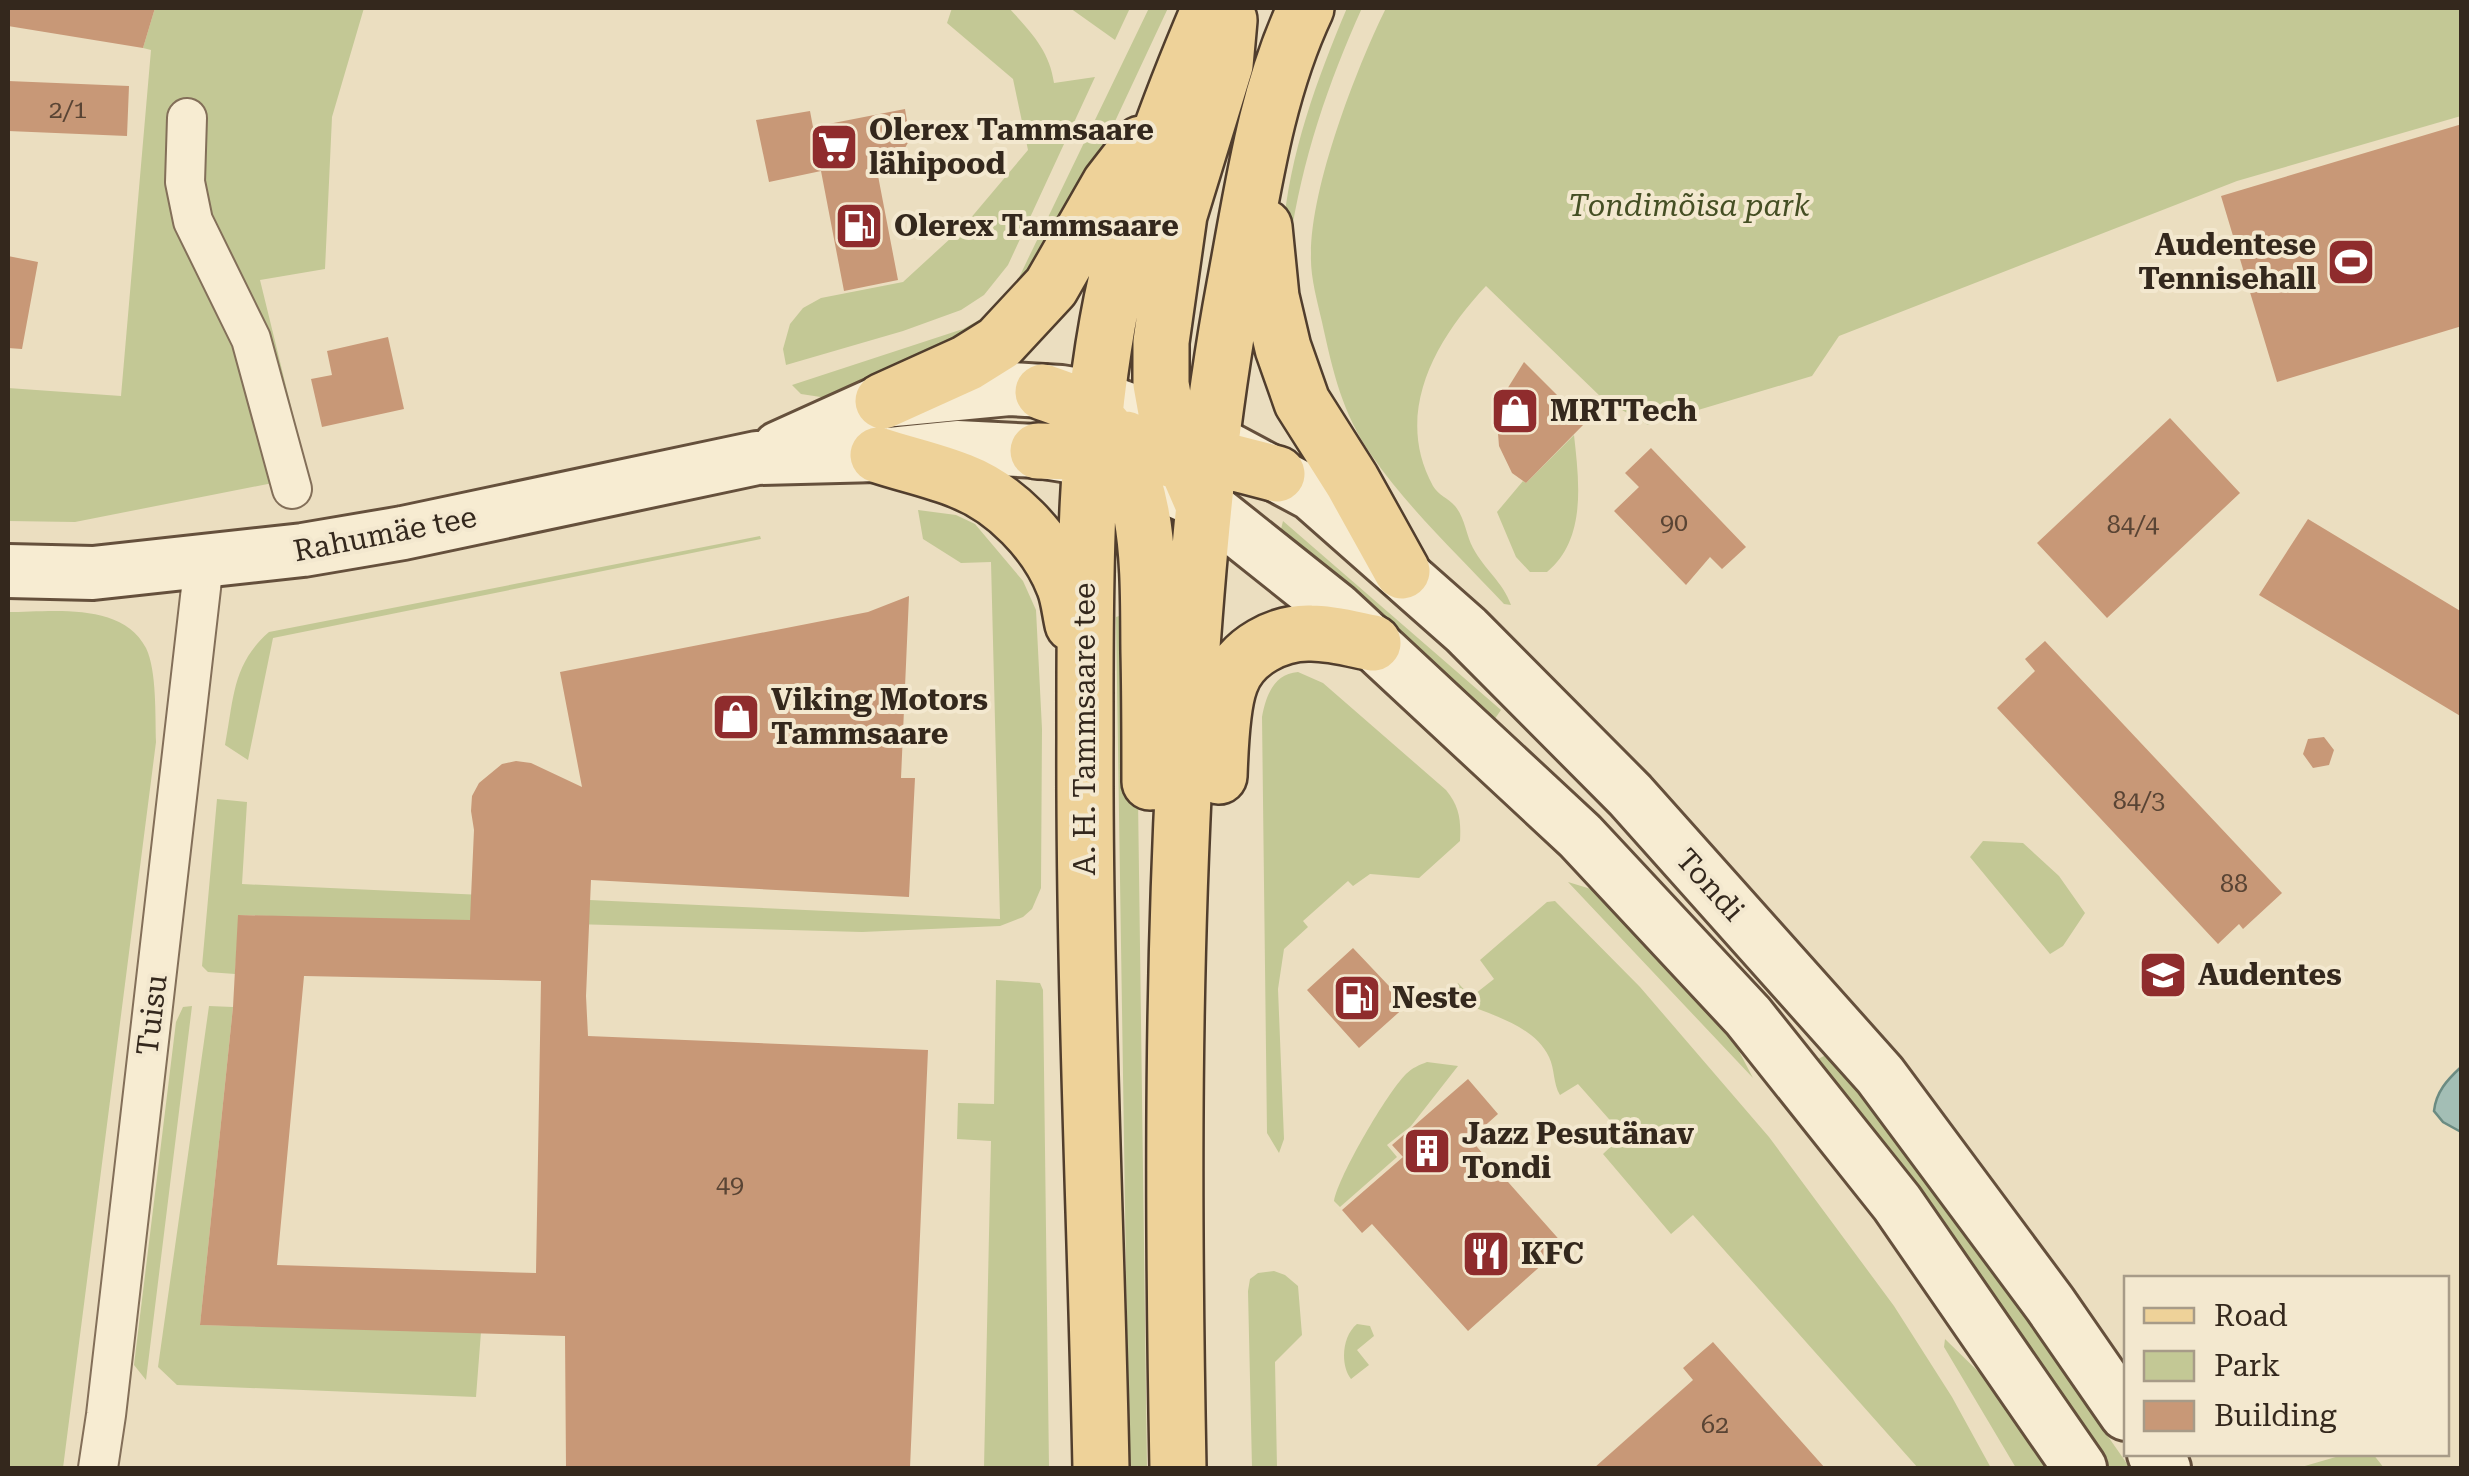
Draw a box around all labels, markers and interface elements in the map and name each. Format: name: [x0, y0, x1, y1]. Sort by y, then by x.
house number: 2/1: [49, 95, 87, 124]
place label: Olerex Tammsaare lähipood: [869, 112, 1154, 181]
supermarket icon: Olerex Tammsaare lähipood: [808, 121, 860, 173]
park label: Tondimõisa park: [1568, 188, 1810, 223]
fuel station icon: Olerex Tammsaare: [833, 200, 885, 252]
place label: Olerex Tammsaare: [894, 208, 1179, 243]
place label: Audentese Tennisehall: [2138, 227, 2316, 296]
sports icon: Audentese Tennisehall: [2325, 236, 2377, 288]
shop icon: MRTTech: [1489, 385, 1541, 437]
place label: MRTTech: [1550, 393, 1697, 428]
street label: Rahumäe tee: [290, 499, 480, 568]
house number: 90: [1660, 508, 1688, 537]
house number: 84/4: [2107, 510, 2159, 539]
street label: A. H. Tammsaare tee: [1067, 583, 1102, 875]
place label: Viking Motors Tammsaare: [771, 682, 988, 751]
shop icon: Viking Motors Tammsaare: [710, 691, 762, 743]
house number: 84/3: [2113, 786, 2165, 815]
street label: Tondi: [1669, 841, 1752, 928]
house number: 88: [2220, 869, 2248, 898]
school or university icon: Audentes: [2137, 949, 2189, 1001]
place label: Audentes: [2198, 957, 2342, 992]
street label: Tuisu: [129, 972, 174, 1057]
fuel station icon: Neste: [1331, 972, 1383, 1024]
place label: Neste: [1392, 980, 1477, 1015]
place label: Jazz Pesutänav Tondi: [1462, 1116, 1694, 1185]
building icon: Jazz Pesutänav Tondi: [1401, 1125, 1453, 1177]
house number: 49: [716, 1170, 744, 1199]
restaurant icon: KFC: [1460, 1228, 1512, 1280]
place label: KFC: [1521, 1236, 1584, 1271]
legend: [2124, 1276, 2449, 1456]
text: Road: [2214, 1298, 2288, 1333]
text: Park: [2214, 1348, 2280, 1383]
text: Building: [2214, 1398, 2337, 1433]
house number: 62: [1701, 1410, 1729, 1439]

